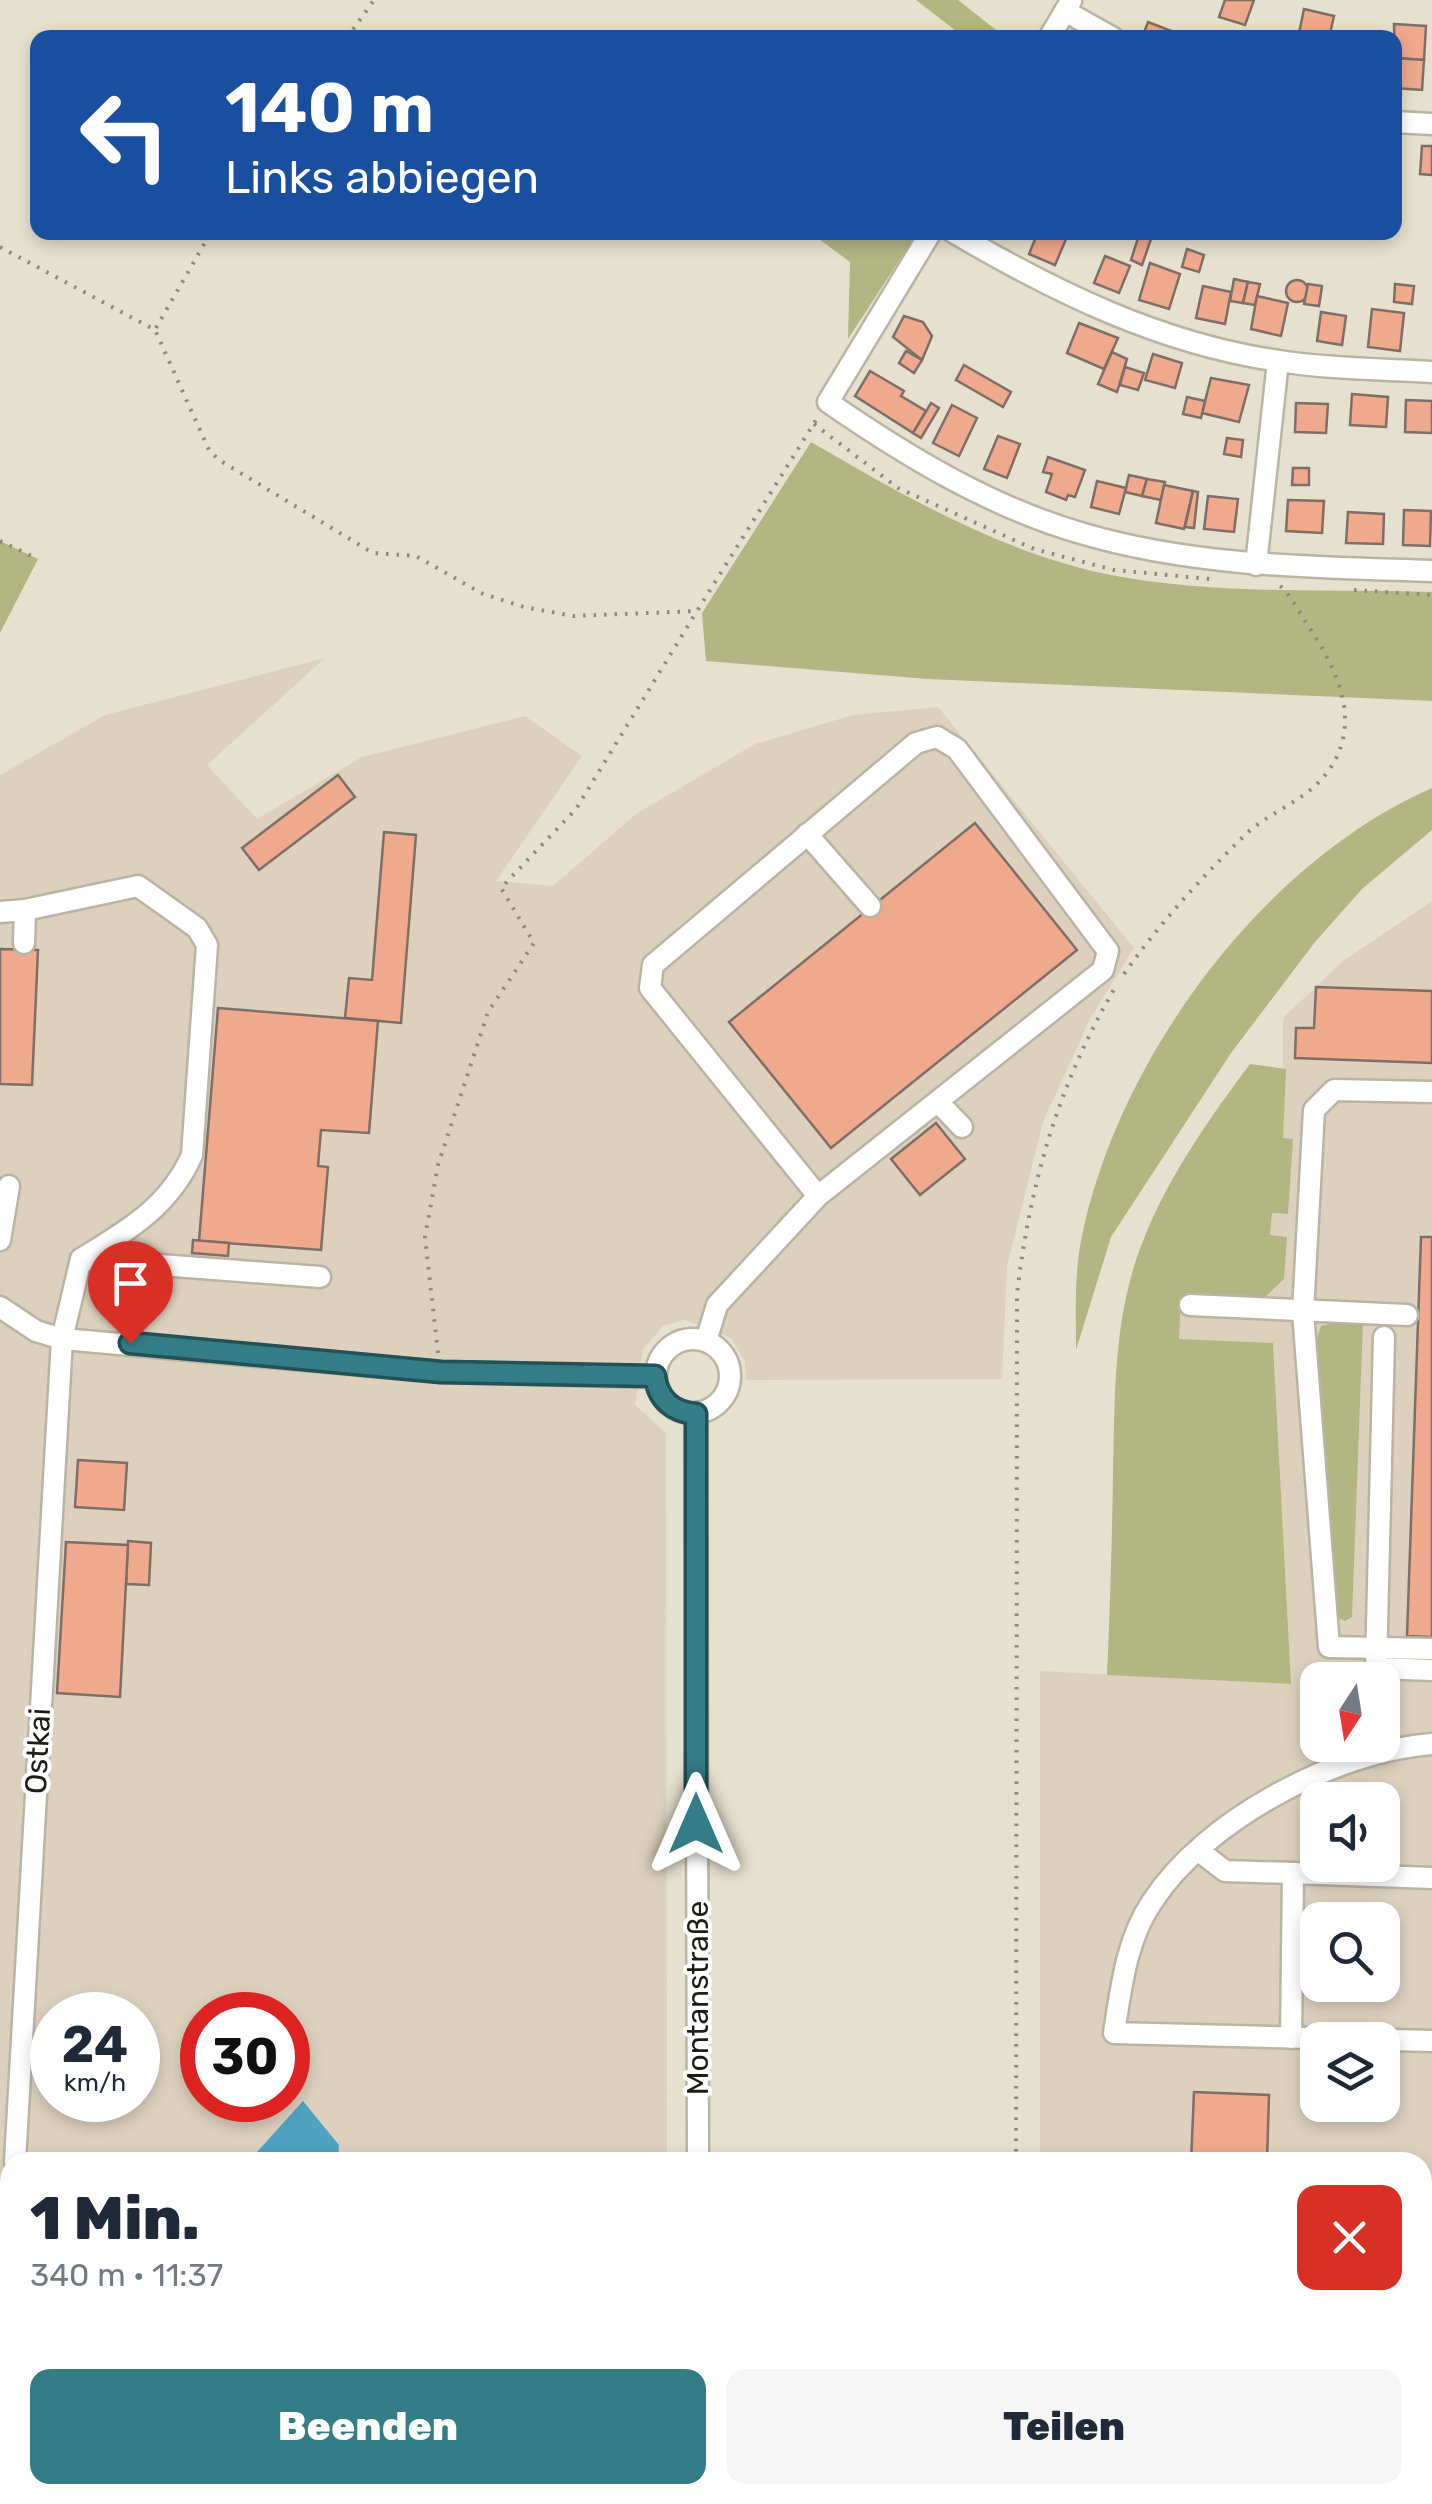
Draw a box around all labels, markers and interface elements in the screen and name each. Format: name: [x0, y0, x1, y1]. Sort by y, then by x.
text: 140 m: [225, 67, 434, 150]
icon: left: [60, 70, 190, 200]
text: Links abbiegen: [225, 151, 539, 204]
pin: [88, 1241, 173, 1344]
icon: arrive: [103, 1256, 158, 1311]
north arrow: [1300, 1662, 1400, 1762]
map controls: [1300, 1662, 1400, 2122]
street label: Ostkai: [18, 1707, 58, 1795]
position arrow: [644, 1772, 748, 1876]
button: sound: [1300, 1782, 1400, 1882]
street label: Montanstraße: [680, 1901, 716, 2095]
button: search: [1300, 1902, 1400, 2002]
speed limit sign: 30: [180, 1992, 310, 2122]
text: 24: [62, 2015, 128, 2075]
button: layers: [1300, 2022, 1400, 2122]
text: km/h: [64, 2068, 126, 2097]
text: 1 Min.: [30, 2183, 200, 2254]
button: close: [1297, 2185, 1402, 2290]
text: 340 m · 11:37: [30, 2256, 223, 2294]
button: Beenden: [30, 2369, 706, 2484]
button: Teilen: [726, 2369, 1402, 2484]

